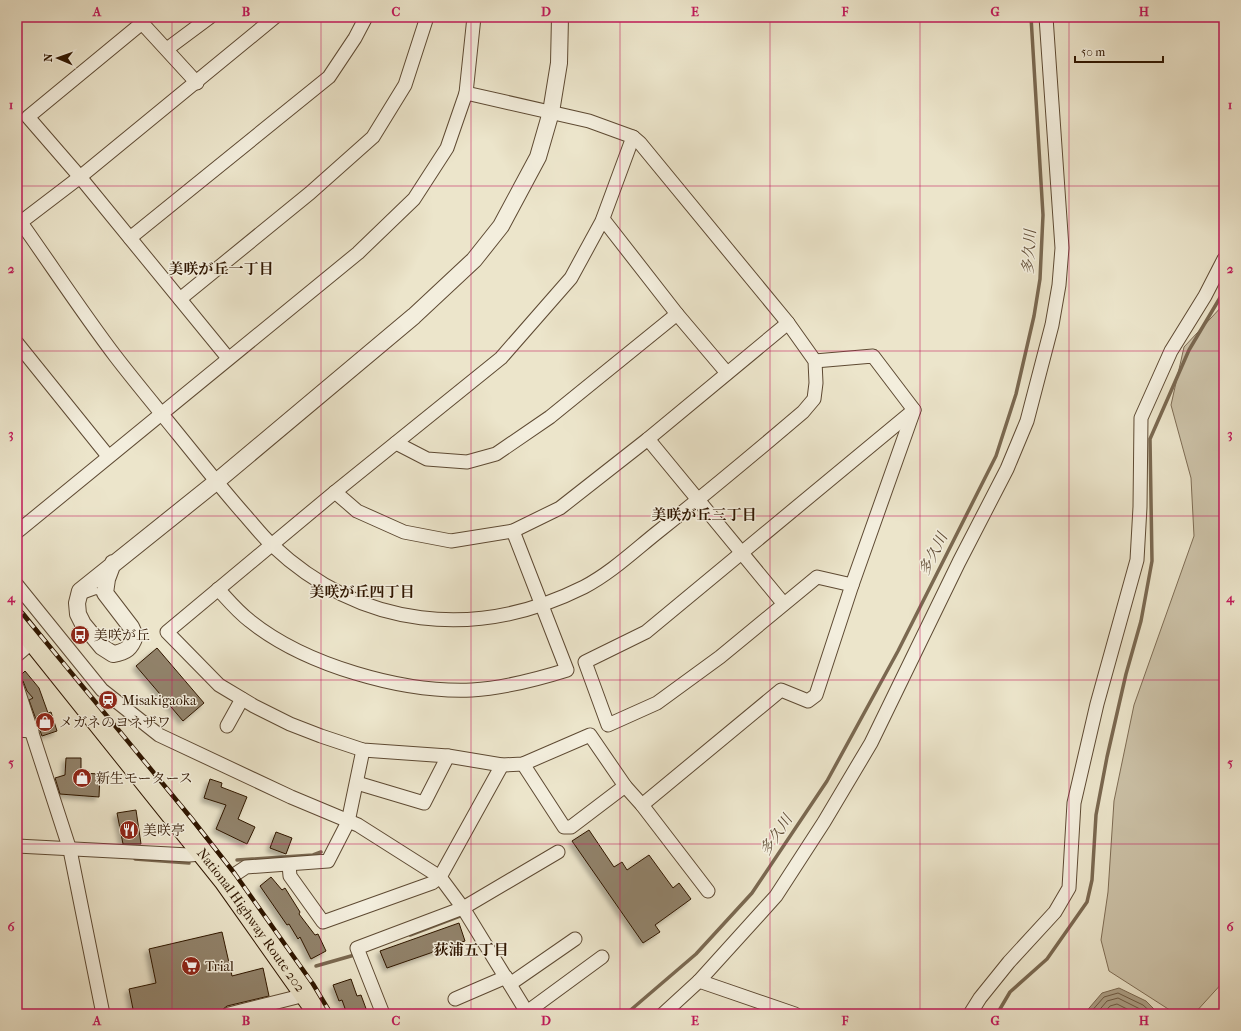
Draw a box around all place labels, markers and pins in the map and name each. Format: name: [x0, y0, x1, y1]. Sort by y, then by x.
bus stop icon: 美咲が丘: [69, 624, 91, 646]
place label: 美咲が丘: [94, 627, 150, 644]
station icon: Misakigaoka: [97, 689, 119, 711]
place label: Misakigaoka: [122, 692, 197, 709]
shop icon: メガネのヨネザワ: [34, 711, 56, 733]
place label: メガネのヨネザワ: [59, 714, 171, 731]
shop icon: 新生モータース: [71, 767, 93, 789]
place label: 新生モータース: [96, 770, 193, 787]
restaurant icon: 美咲亭: [118, 819, 140, 841]
place label: 美咲亭: [143, 822, 185, 839]
supermarket icon: Trial: [180, 955, 202, 977]
place label: Trial: [205, 958, 234, 975]

